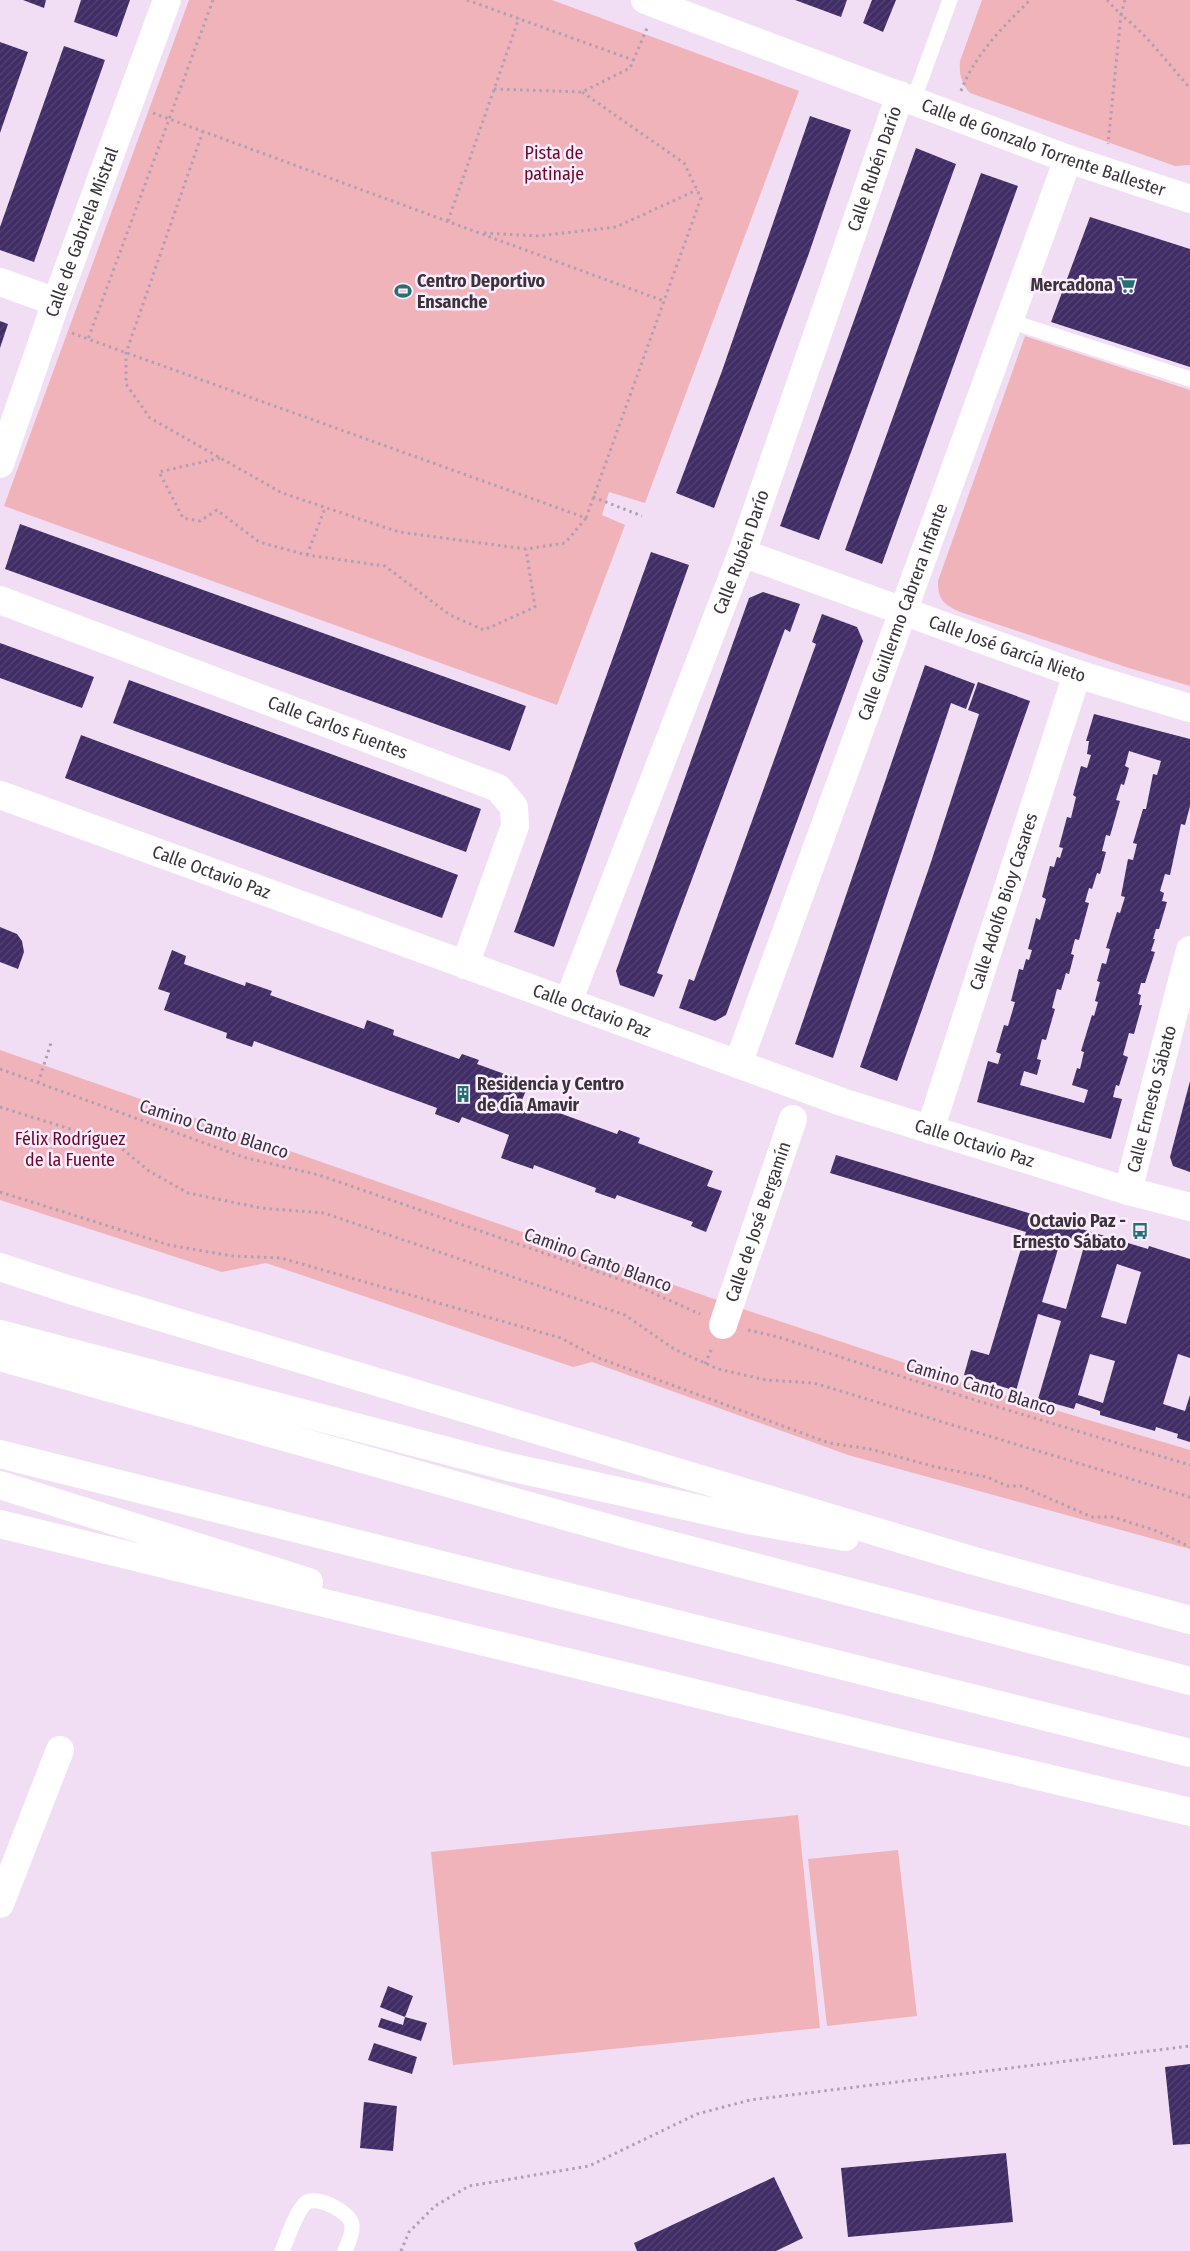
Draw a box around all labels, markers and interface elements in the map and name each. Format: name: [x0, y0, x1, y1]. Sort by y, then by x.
street label: Calle de Gonzalo Torrente Ballester: [918, 94, 1169, 201]
street label: Calle Rubén Darío: [843, 103, 906, 234]
park label: Pista de patinaje: [524, 142, 584, 185]
street label: Calle de Gabriela Mistral: [41, 144, 123, 320]
place label: Centro Deportivo Ensanche: [417, 270, 546, 313]
place label: Mercadona: [1030, 274, 1113, 296]
supermarket icon: Mercadona: [1117, 275, 1137, 295]
sports icon: Centro Deportivo Ensanche: [393, 281, 413, 301]
street label: Calle Rubén Darío: [708, 487, 774, 618]
street label: Calle Guillermo Cabrera Infante: [853, 500, 952, 724]
street label: Calle José García Nieto: [926, 610, 1088, 687]
street label: Calle Carlos Fuentes: [265, 691, 411, 764]
street label: Calle Adolfo Bioy Casares: [965, 810, 1043, 993]
street label: Calle Octavio Paz: [149, 840, 274, 904]
street label: Calle Octavio Paz: [530, 979, 654, 1042]
street label: Calle Ernesto Sábato: [1122, 1023, 1181, 1175]
place label: Residencia y Centro de día Amavir: [477, 1073, 624, 1116]
building icon: Residencia y Centro de día Amavir: [453, 1084, 473, 1104]
street label: Camino Canto Blanco: [137, 1095, 291, 1163]
street label: Calle Octavio Paz: [912, 1114, 1037, 1172]
park label: Félix Rodríguez de la Fuente: [15, 1128, 125, 1171]
street label: Calle de José Bergamín: [721, 1139, 795, 1305]
place label: Octavio Paz - Ernesto Sábato: [1013, 1210, 1126, 1253]
bus stop icon: Octavio Paz - Ernesto Sábato: [1130, 1221, 1150, 1241]
street label: Camino Canto Blanco: [521, 1223, 675, 1297]
street label: Camino Canto Blanco: [903, 1354, 1059, 1420]

